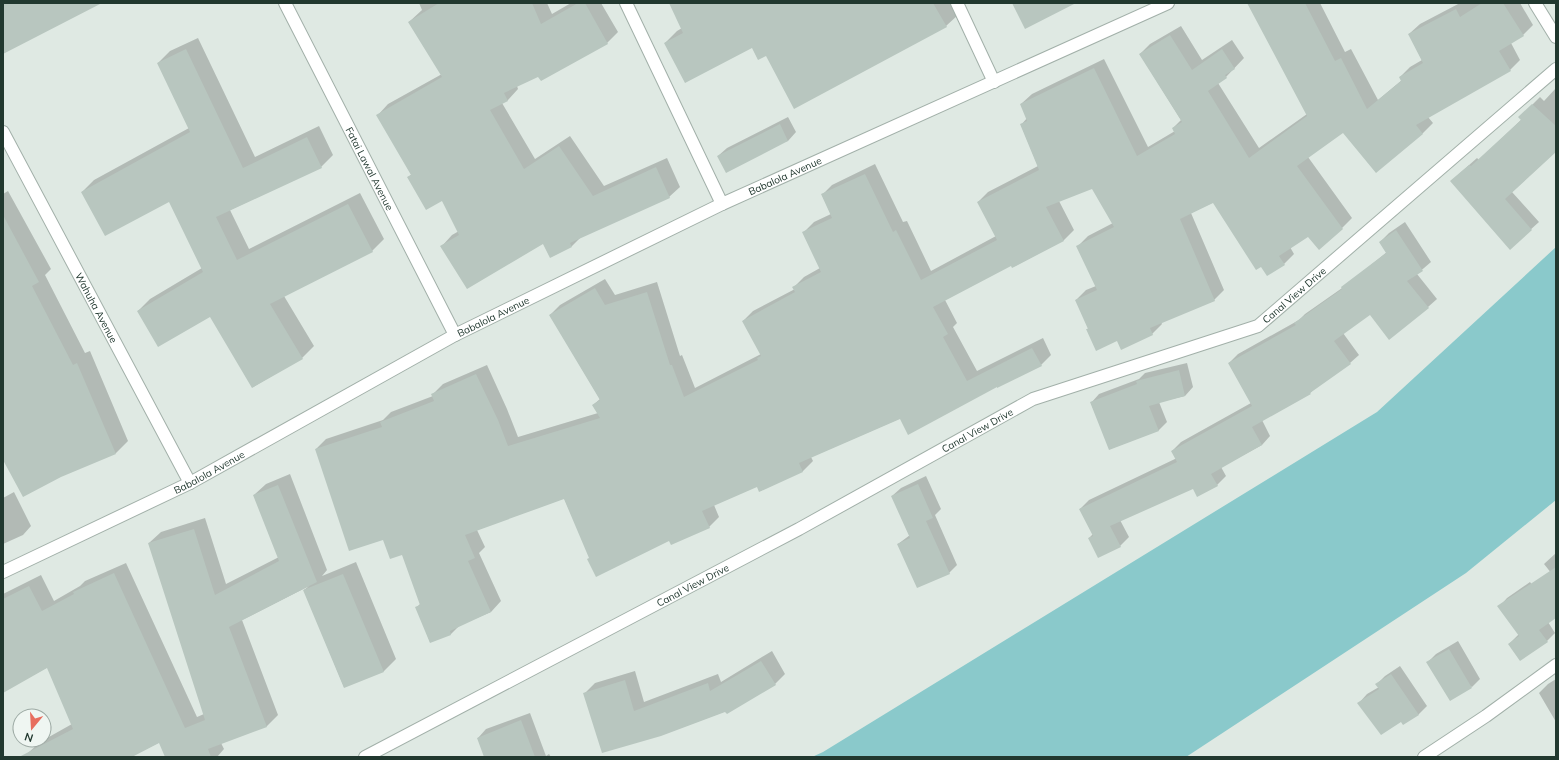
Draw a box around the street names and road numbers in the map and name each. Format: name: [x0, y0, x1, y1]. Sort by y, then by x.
street label: Fatai Lawal Avenue: [343, 125, 396, 213]
street label: Babalola Avenue: [746, 154, 824, 198]
street label: Canal View Drive: [1260, 264, 1329, 326]
street label: Wahuha Avenue: [72, 271, 120, 345]
street label: Babalola Avenue: [455, 294, 532, 340]
street label: Canal View Drive: [939, 405, 1015, 456]
street label: Babalola Avenue: [172, 448, 247, 497]
street label: Canal View Drive: [654, 561, 731, 610]

